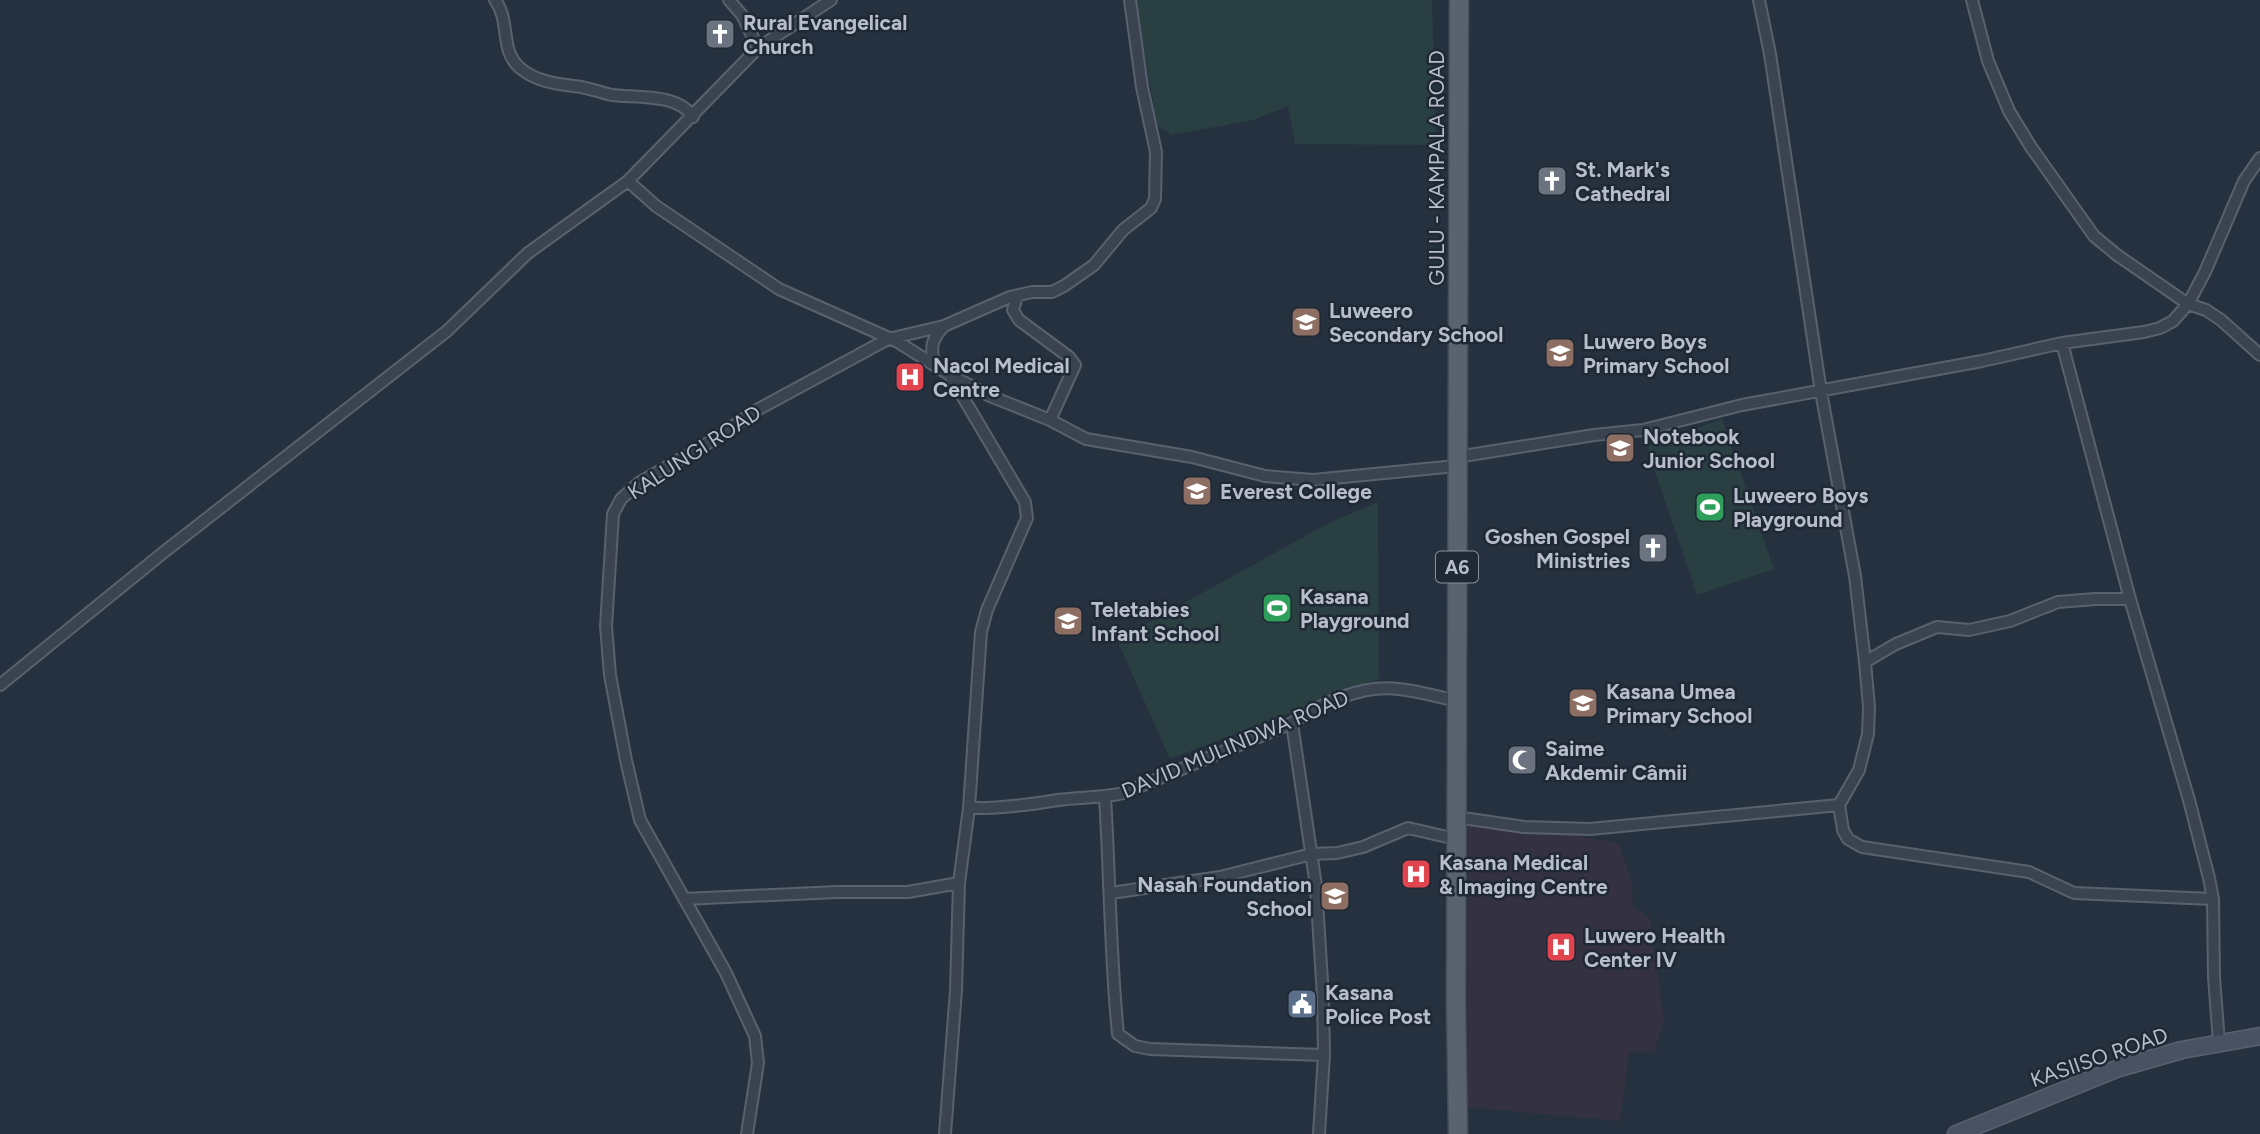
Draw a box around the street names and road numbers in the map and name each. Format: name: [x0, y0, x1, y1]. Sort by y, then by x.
street label: GULU - KAMPALA ROAD: [1424, 50, 1449, 286]
street label: KALUNGI ROAD: [623, 400, 765, 504]
road number: A6: [1436, 552, 1478, 582]
street label: DAVID MULINDWA ROAD: [1118, 685, 1352, 803]
street label: KASIISO ROAD: [2027, 1022, 2171, 1092]

